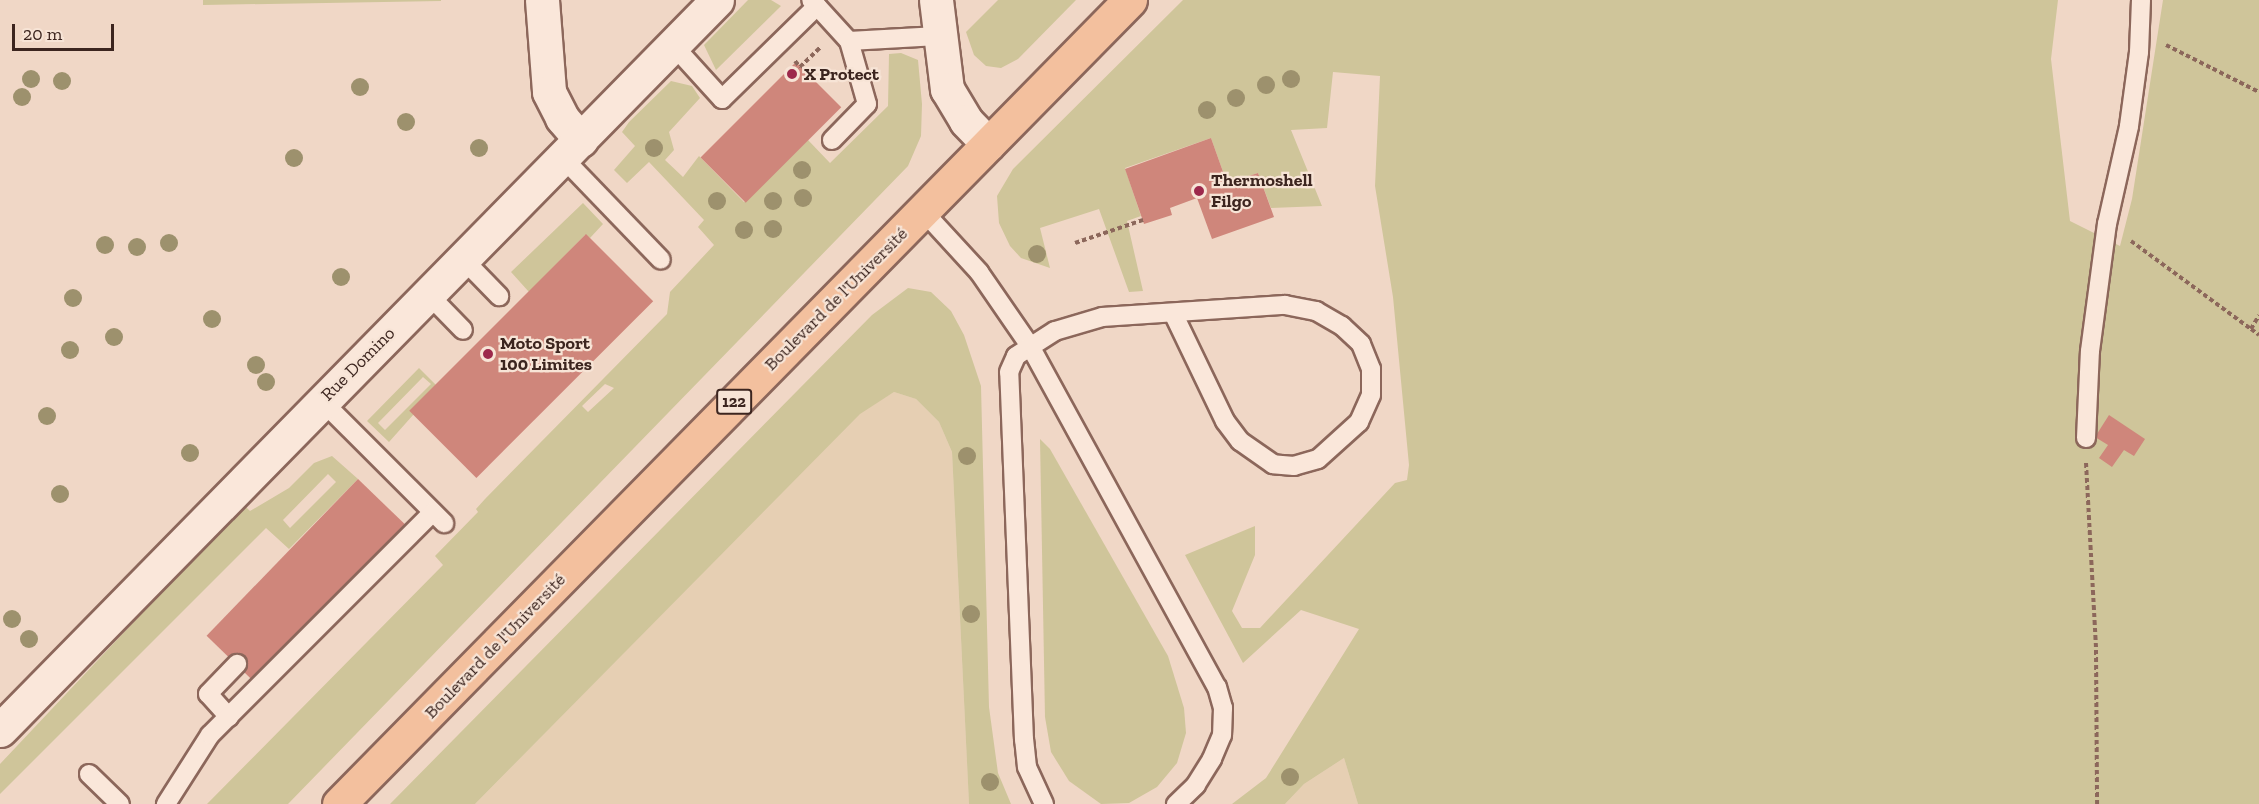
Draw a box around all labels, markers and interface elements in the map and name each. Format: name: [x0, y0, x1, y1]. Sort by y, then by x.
scale bar: [15, 12, 117, 50]
text: 20 m: [23, 23, 62, 45]
place label: X Protect: [804, 63, 879, 85]
marker: X Protect: [785, 67, 799, 81]
place label: Thermoshell Filgo: [1211, 170, 1313, 213]
marker: Thermoshell Filgo: [1192, 184, 1206, 198]
street label: Boulevard de l'Université: [760, 223, 912, 375]
street label: Rue Domino: [316, 322, 400, 406]
place label: Moto Sport 100 Limites: [500, 333, 592, 376]
marker: Moto Sport 100 Limites: [481, 347, 495, 361]
road number: 122: [716, 389, 752, 415]
street label: Boulevard de l'Université: [420, 569, 570, 723]

